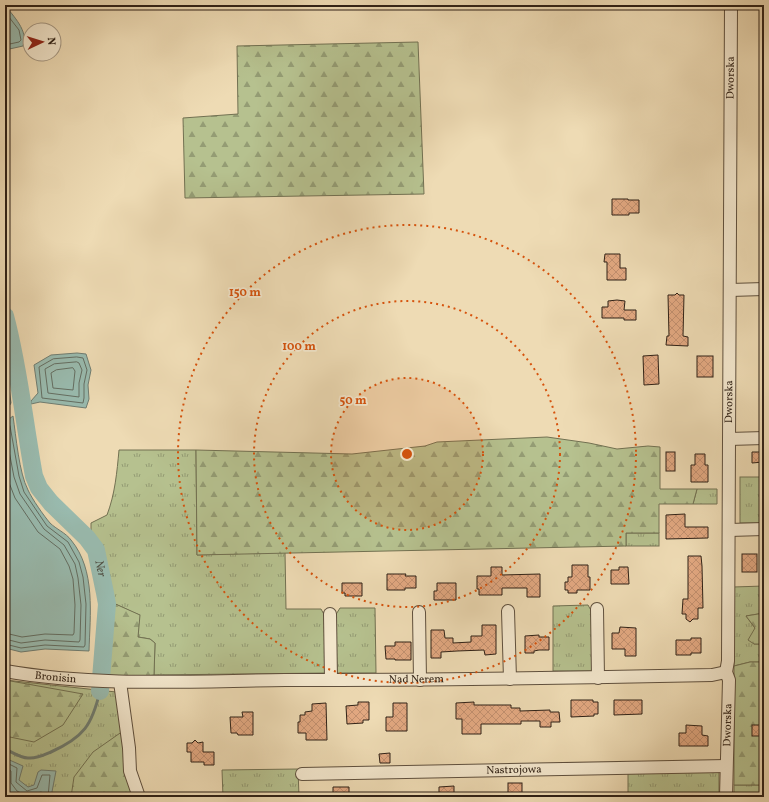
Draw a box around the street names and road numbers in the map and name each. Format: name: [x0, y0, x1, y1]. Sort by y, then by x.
street label: Dworska: [723, 56, 738, 99]
street label: Dworska: [722, 380, 737, 423]
street label: Bronisin: [34, 668, 77, 687]
street label: Nad Nerem: [389, 672, 444, 687]
street label: Dworska: [720, 703, 736, 747]
street label: Nastrojowa: [486, 762, 542, 778]

